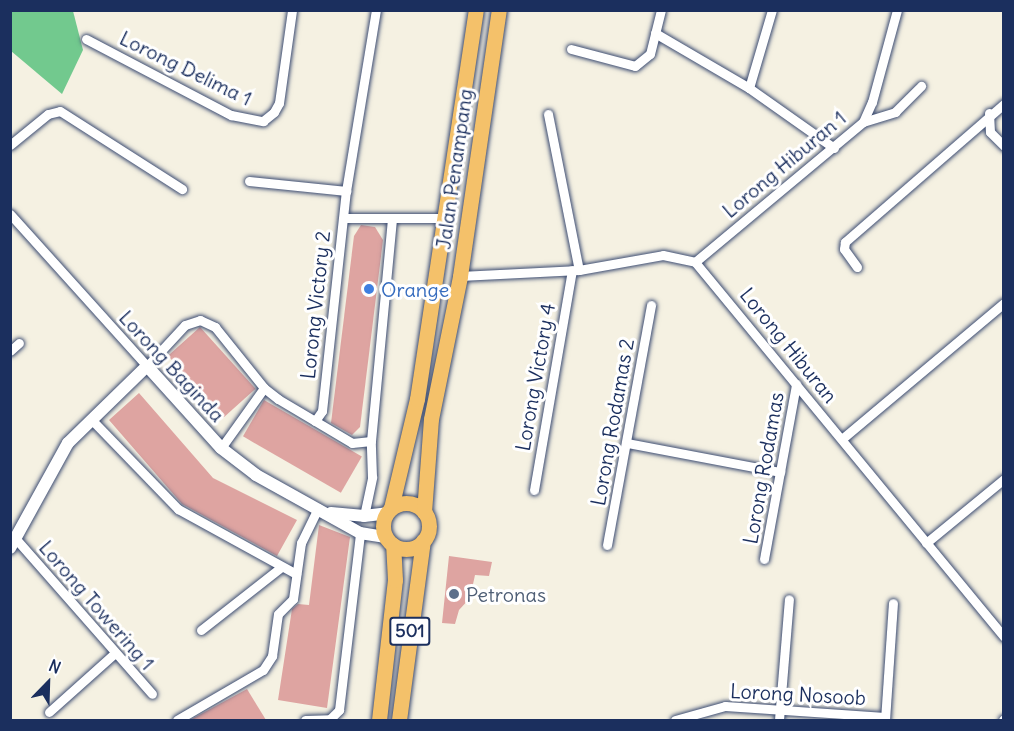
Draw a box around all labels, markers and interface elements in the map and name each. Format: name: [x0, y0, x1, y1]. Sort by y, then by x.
street label: Lorong Delima 1: [116, 26, 256, 110]
street label: Jalan Penampang: [431, 87, 477, 251]
street label: Lorong Hiburan 1: [717, 105, 851, 223]
street label: Lorong Victory 2: [295, 230, 335, 380]
place label: Orange: [381, 277, 449, 301]
marker: Orange: [362, 282, 376, 296]
street label: Lorong Hiburan: [735, 283, 843, 407]
street label: Lorong Victory 4: [510, 301, 560, 453]
street label: Lorong Baginda: [114, 305, 230, 427]
street label: Lorong Rodamas 2: [585, 337, 639, 507]
street label: Lorong Rodamas: [738, 390, 788, 546]
street label: Lorong Towering 1: [34, 535, 160, 675]
place label: Petronas: [466, 582, 546, 606]
marker: Petronas: [447, 587, 461, 601]
road number: 501: [389, 616, 431, 646]
north arrow: [18, 653, 78, 713]
text: N: [46, 655, 64, 678]
street label: Lorong Nosoob: [729, 678, 867, 710]

